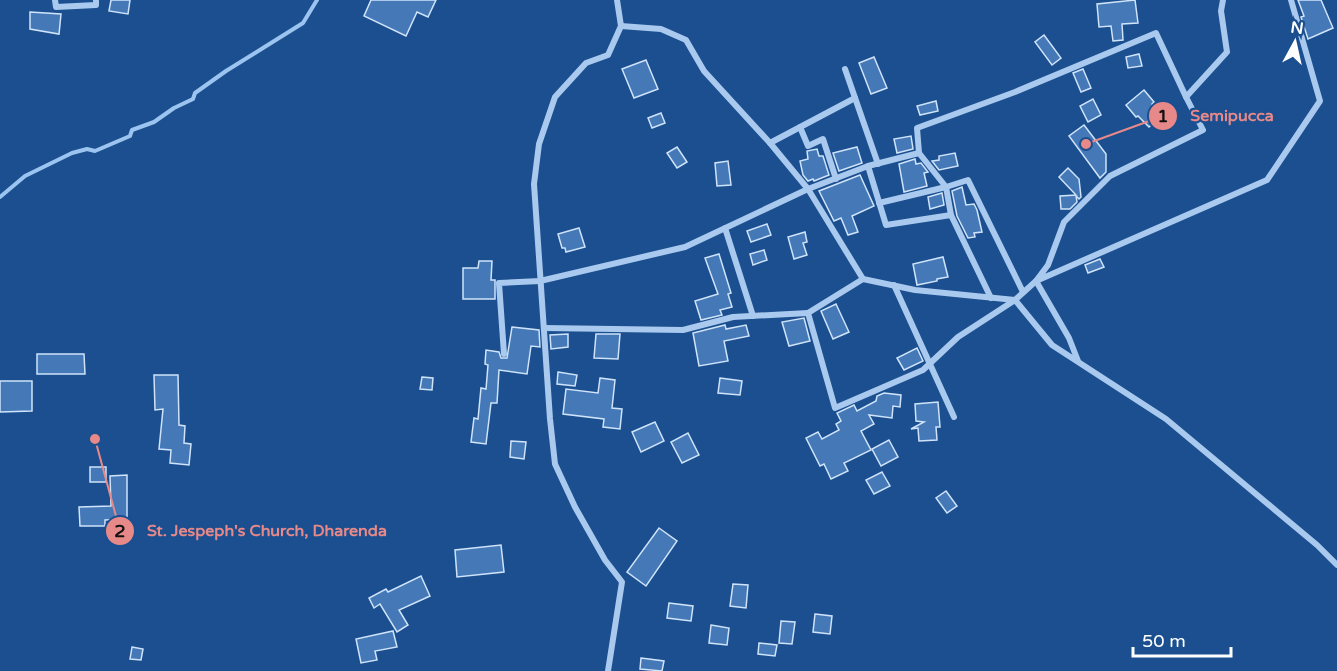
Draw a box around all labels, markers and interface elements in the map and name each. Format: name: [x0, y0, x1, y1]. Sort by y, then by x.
north arrow: [1265, 12, 1325, 72]
text: N: [1289, 17, 1305, 39]
callout: Semipucca: [1148, 99, 1285, 133]
text: 1: [1157, 105, 1169, 127]
text: Semipucca: [1190, 106, 1274, 126]
callout: St. Jespeph's Church, Dharenda: [105, 514, 399, 548]
text: 2: [114, 520, 126, 542]
text: St. Jespeph's Church, Dharenda: [147, 521, 387, 541]
scale bar: [1133, 620, 1230, 658]
text: 50 m: [1142, 630, 1186, 652]

